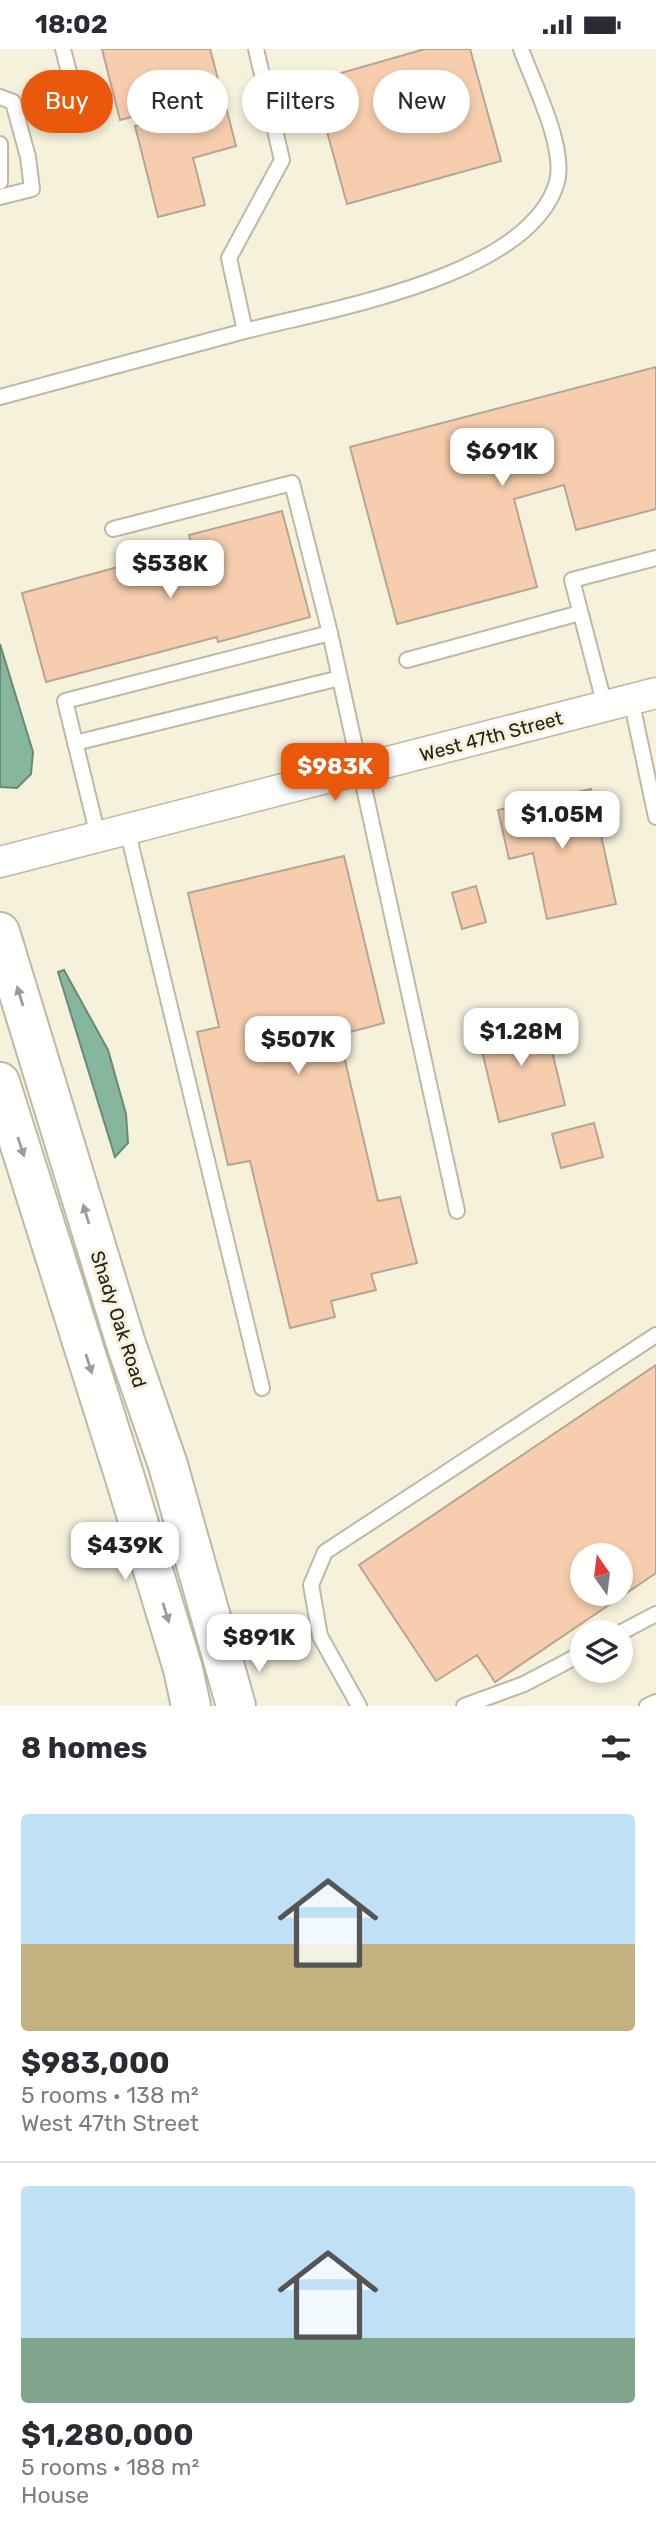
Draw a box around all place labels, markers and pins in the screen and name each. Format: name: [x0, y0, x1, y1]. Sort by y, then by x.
pin: $691K: [453, 429, 551, 488]
pin: $538K: [121, 540, 219, 600]
pin: $983K: [286, 743, 384, 803]
pin: $1.05M: [505, 791, 619, 851]
pin: $1.28M: [464, 1009, 578, 1068]
pin: $507K: [249, 1017, 347, 1076]
pin: $439K: [76, 1523, 174, 1582]
pin: $891K: [210, 1615, 308, 1674]

